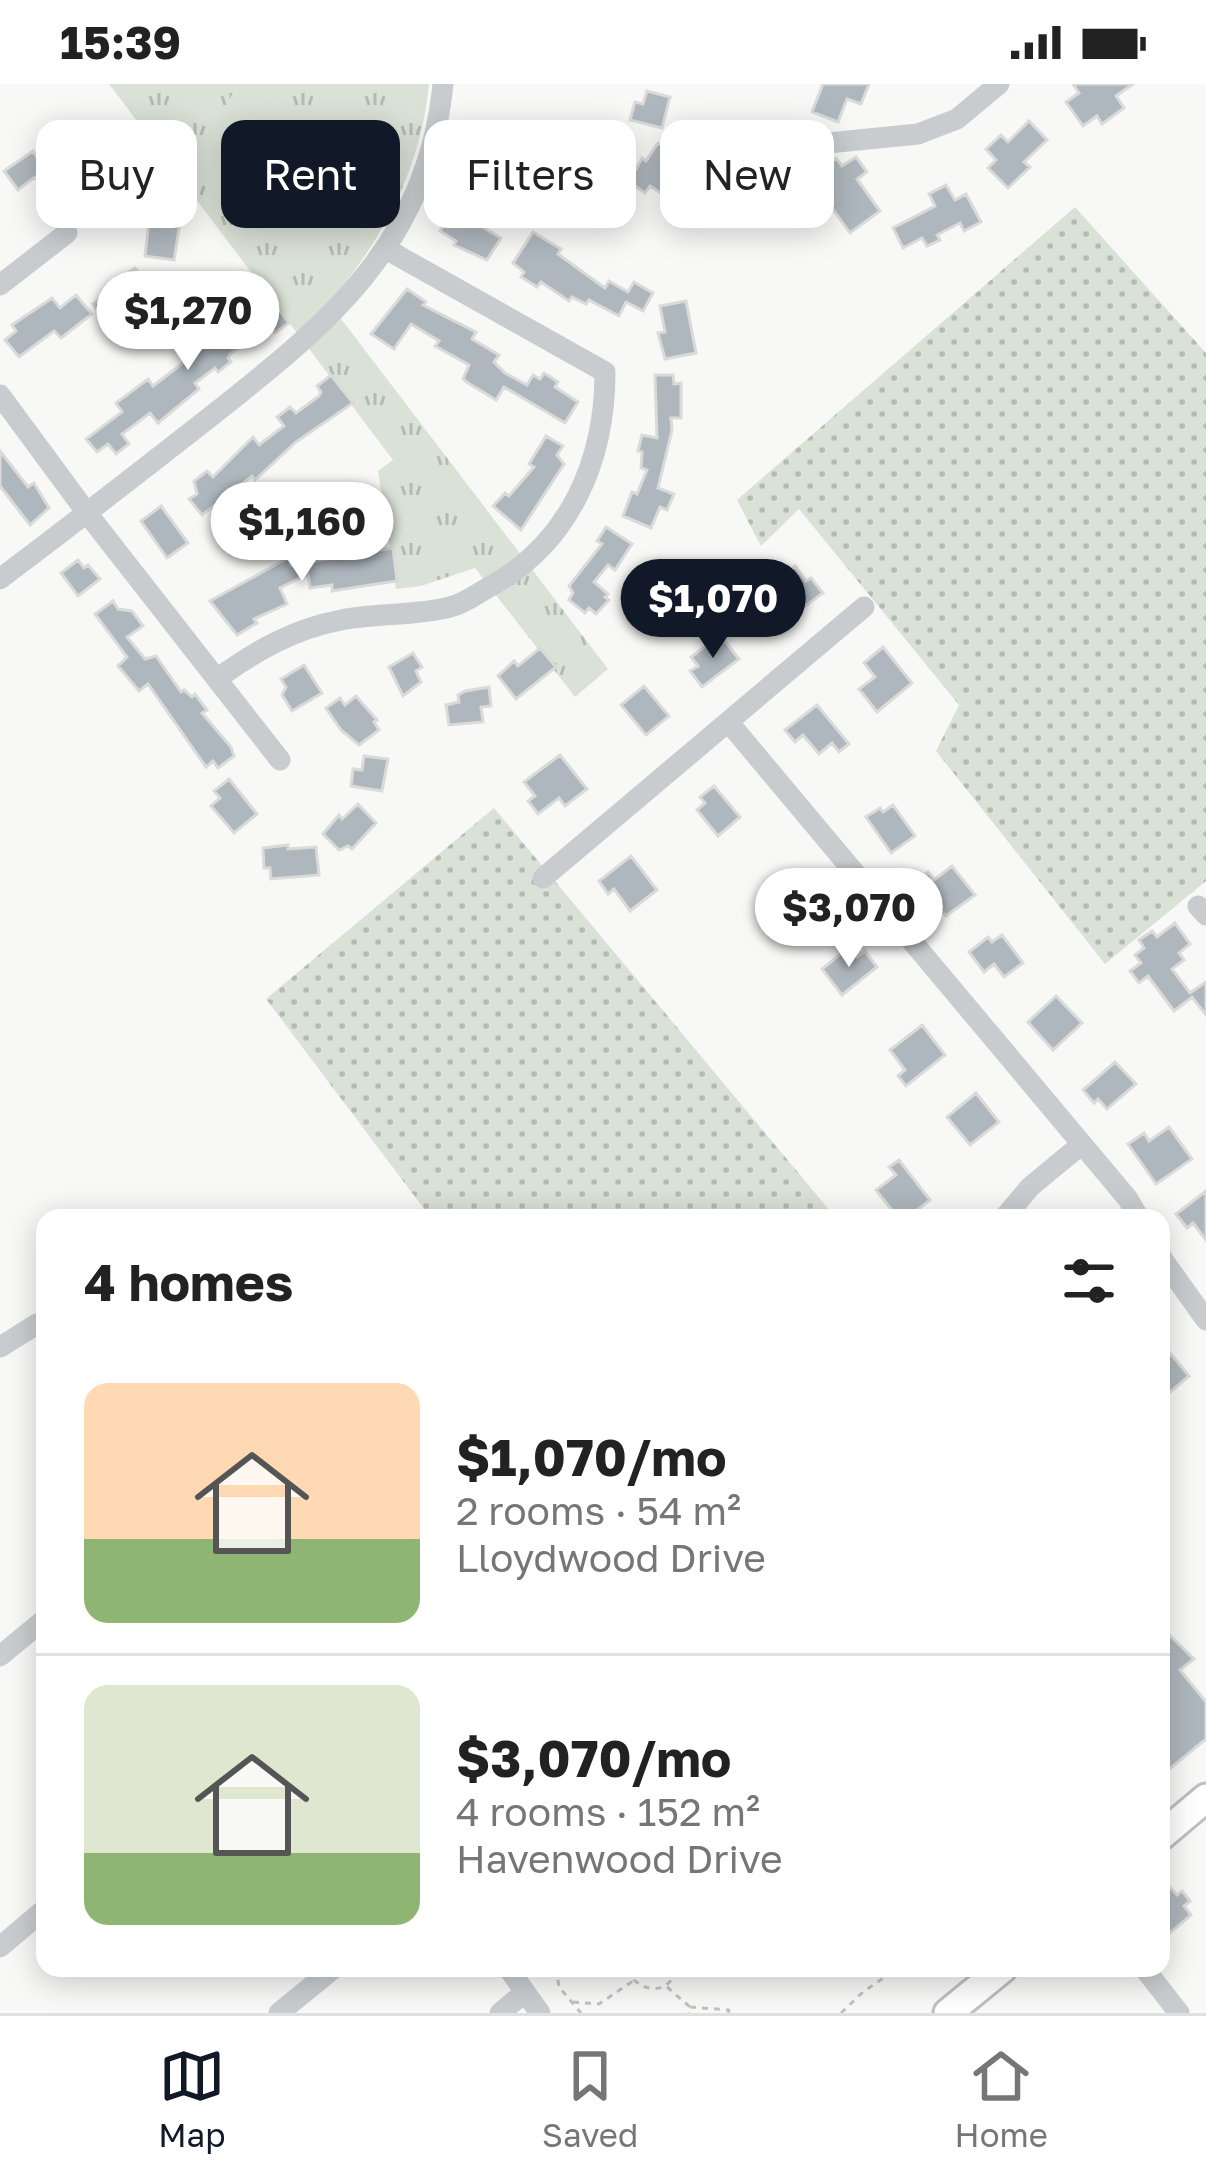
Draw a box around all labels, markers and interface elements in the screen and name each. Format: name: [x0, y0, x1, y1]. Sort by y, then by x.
text: 15:39: [60, 15, 181, 69]
chip: Buy: [36, 120, 197, 228]
chip: Rent: [221, 120, 400, 228]
chip: Filters: [424, 120, 636, 228]
chip: New: [660, 120, 834, 228]
pin: $1,270: [90, 271, 286, 373]
text: $1,270: [123, 286, 253, 333]
pin: $1,160: [204, 482, 400, 584]
text: $1,160: [238, 497, 366, 544]
pin: $1,070: [615, 559, 811, 661]
text: $1,070: [648, 574, 778, 621]
pin: $3,070: [751, 868, 947, 970]
text: $3,070: [782, 883, 916, 930]
icon: filters: [1056, 1248, 1122, 1314]
text: 4 homes: [84, 1251, 293, 1312]
text: $1,070/mo: [456, 1426, 727, 1487]
icon: home: [180, 1431, 324, 1575]
text: 2 rooms · 54 m²: [456, 1487, 741, 1534]
text: Lloydwood Drive: [456, 1534, 766, 1581]
text: $3,070/mo: [456, 1727, 731, 1788]
icon: home: [180, 1733, 324, 1877]
text: 4 rooms · 152 m²: [456, 1788, 760, 1835]
text: Havenwood Drive: [456, 1835, 783, 1882]
tab: Map: [158, 2043, 226, 2154]
tab: Saved: [542, 2043, 638, 2154]
tab: Home: [955, 2043, 1048, 2154]

